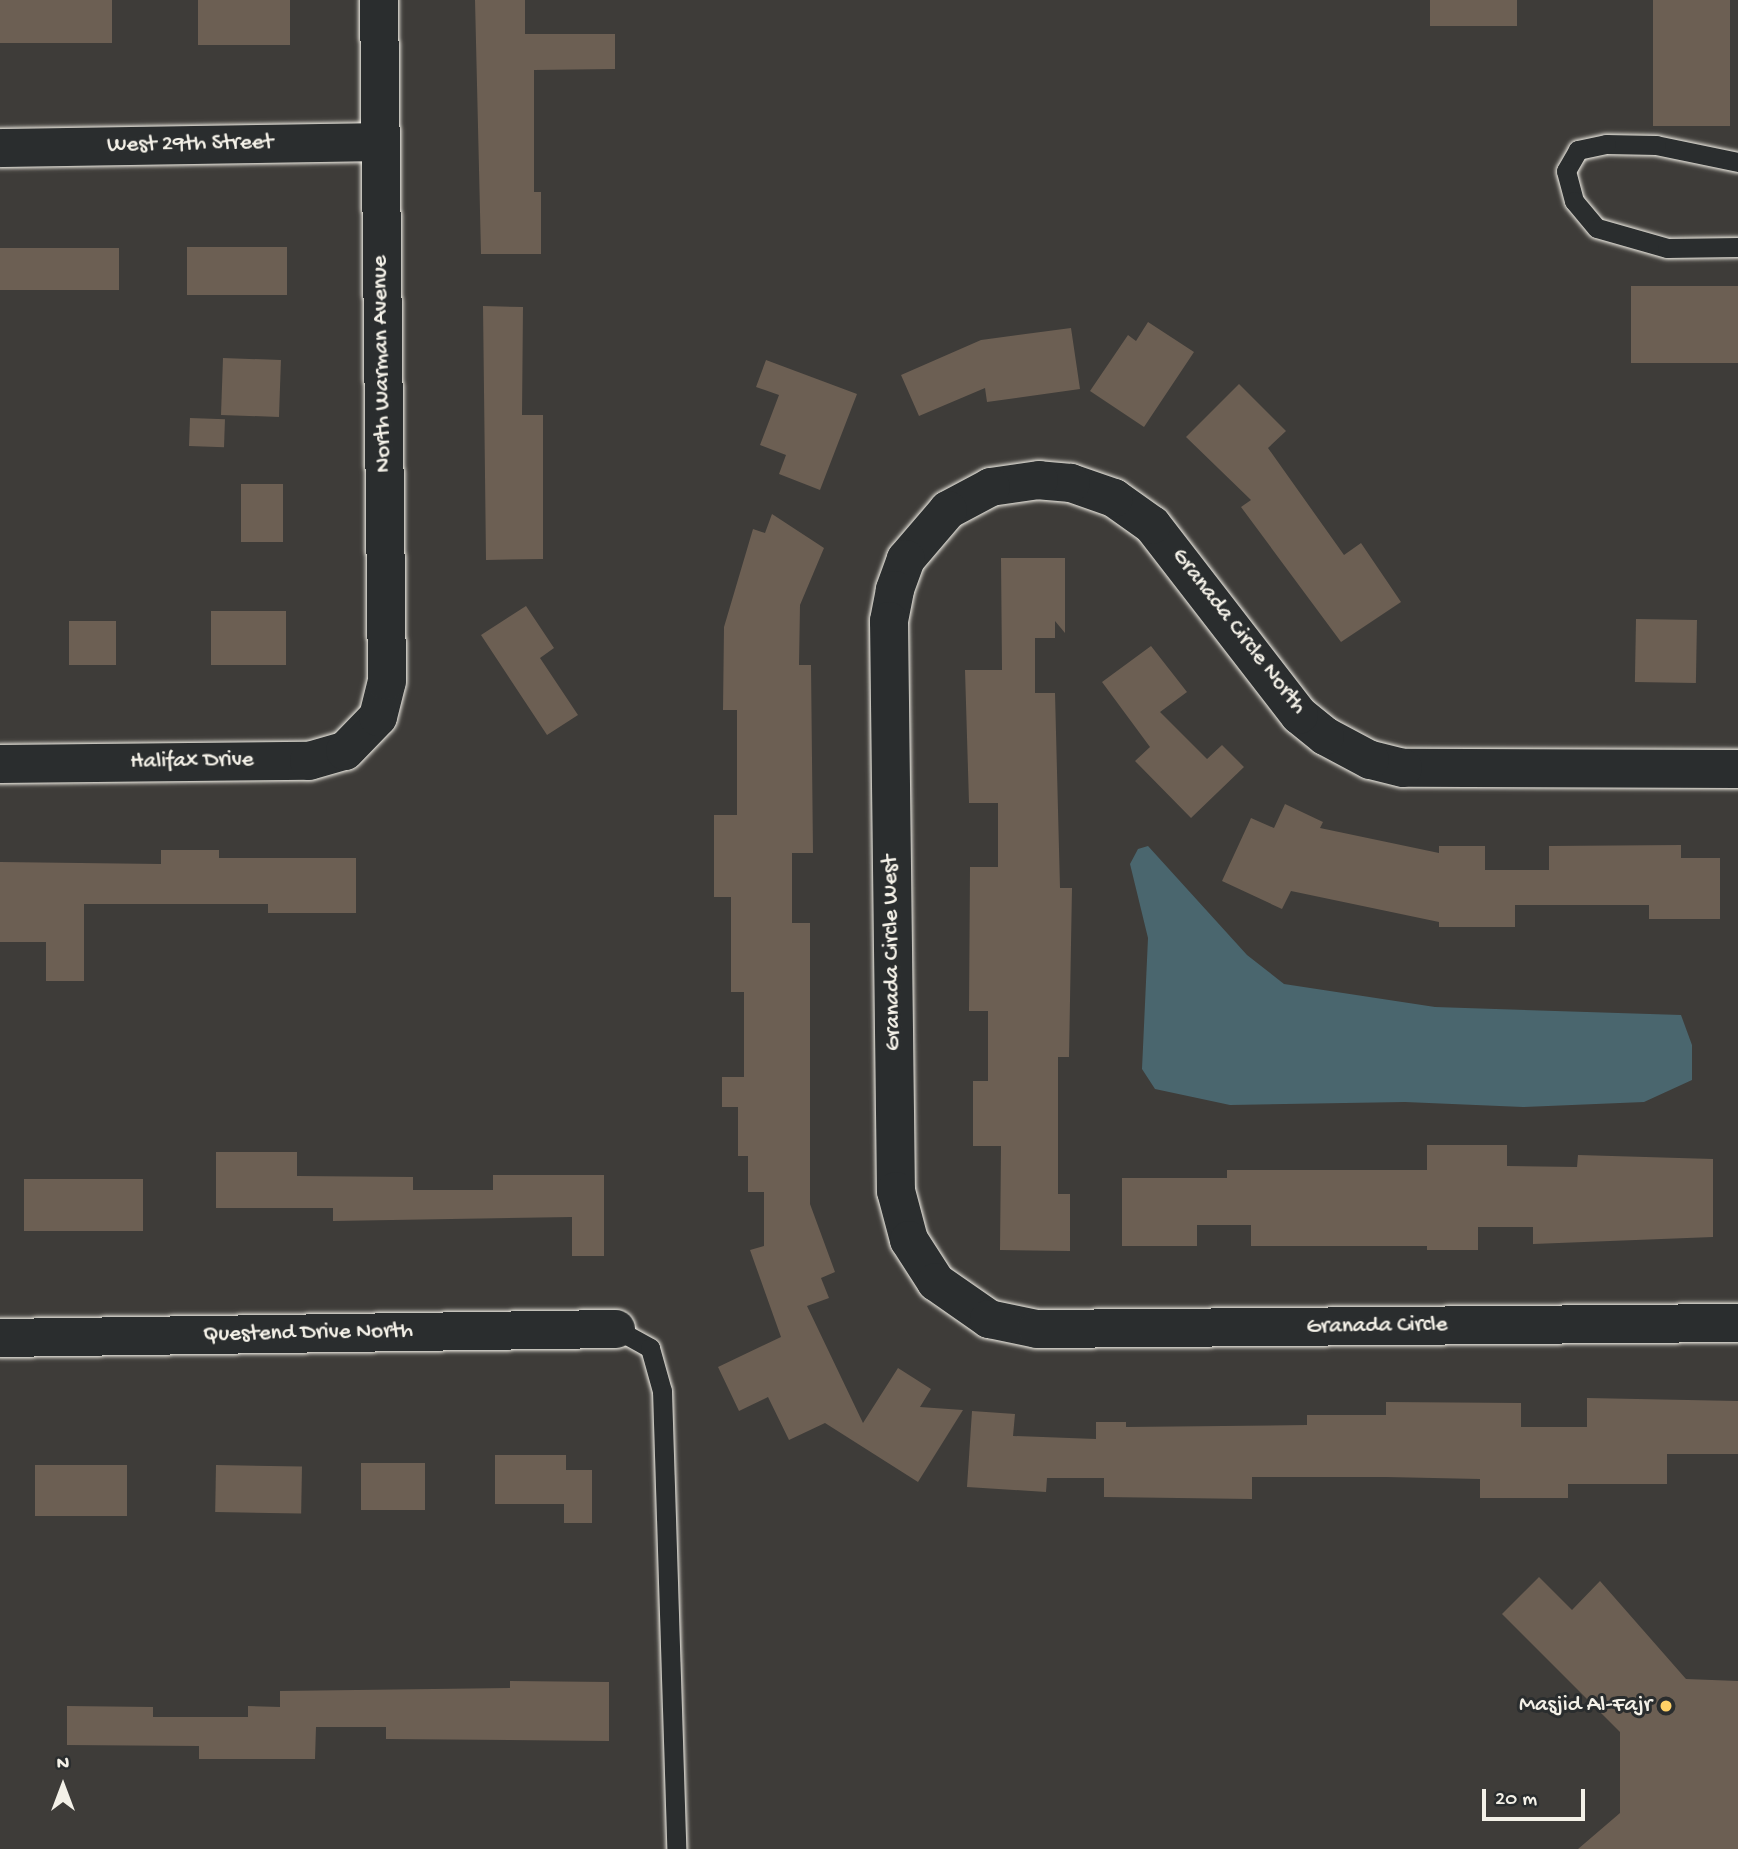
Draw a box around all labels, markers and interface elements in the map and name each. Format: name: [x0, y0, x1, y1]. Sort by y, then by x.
street label: West 29th Street: [107, 130, 273, 160]
street label: North Warman Avenue: [367, 255, 399, 473]
street label: Granada Circle North: [1165, 543, 1311, 721]
street label: Halifax Drive: [130, 747, 254, 777]
street label: Granada Circle West: [877, 855, 909, 1051]
street label: Granada Circle: [1306, 1312, 1448, 1342]
street label: Questend Drive North: [203, 1318, 413, 1350]
place label: Masjid Al-Fajr: [1519, 1692, 1652, 1720]
marker: Masjid Al-Fajr: [1658, 1698, 1674, 1714]
north arrow: [28, 1751, 98, 1821]
text: N: [57, 1753, 69, 1776]
scale bar: [1486, 1776, 1589, 1820]
text: 20 m: [1495, 1788, 1537, 1813]

